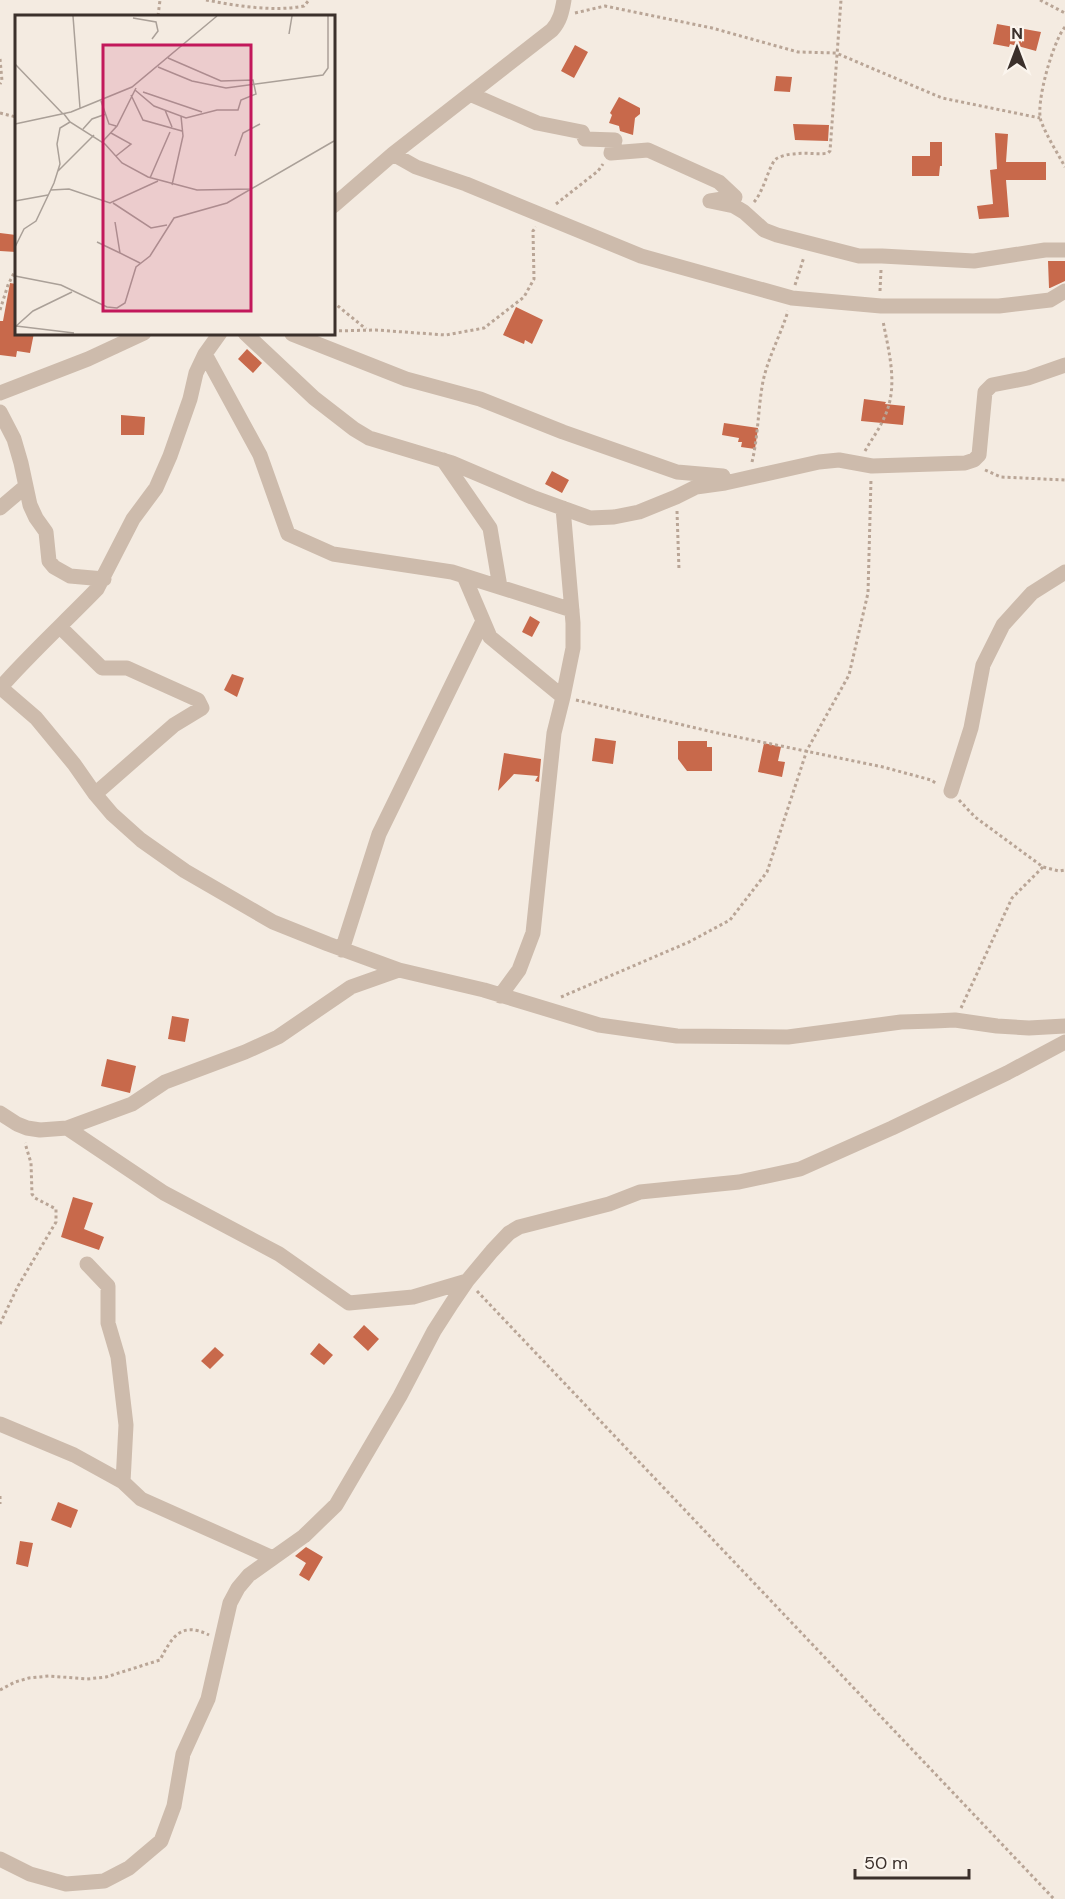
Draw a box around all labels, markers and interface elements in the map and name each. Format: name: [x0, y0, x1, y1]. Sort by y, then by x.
inset map: [15, 15, 334, 334]
north arrow: [987, 18, 1047, 78]
text: N: [1011, 23, 1023, 44]
scale bar: [855, 1842, 969, 1880]
text: 50 m: [864, 1851, 908, 1875]

